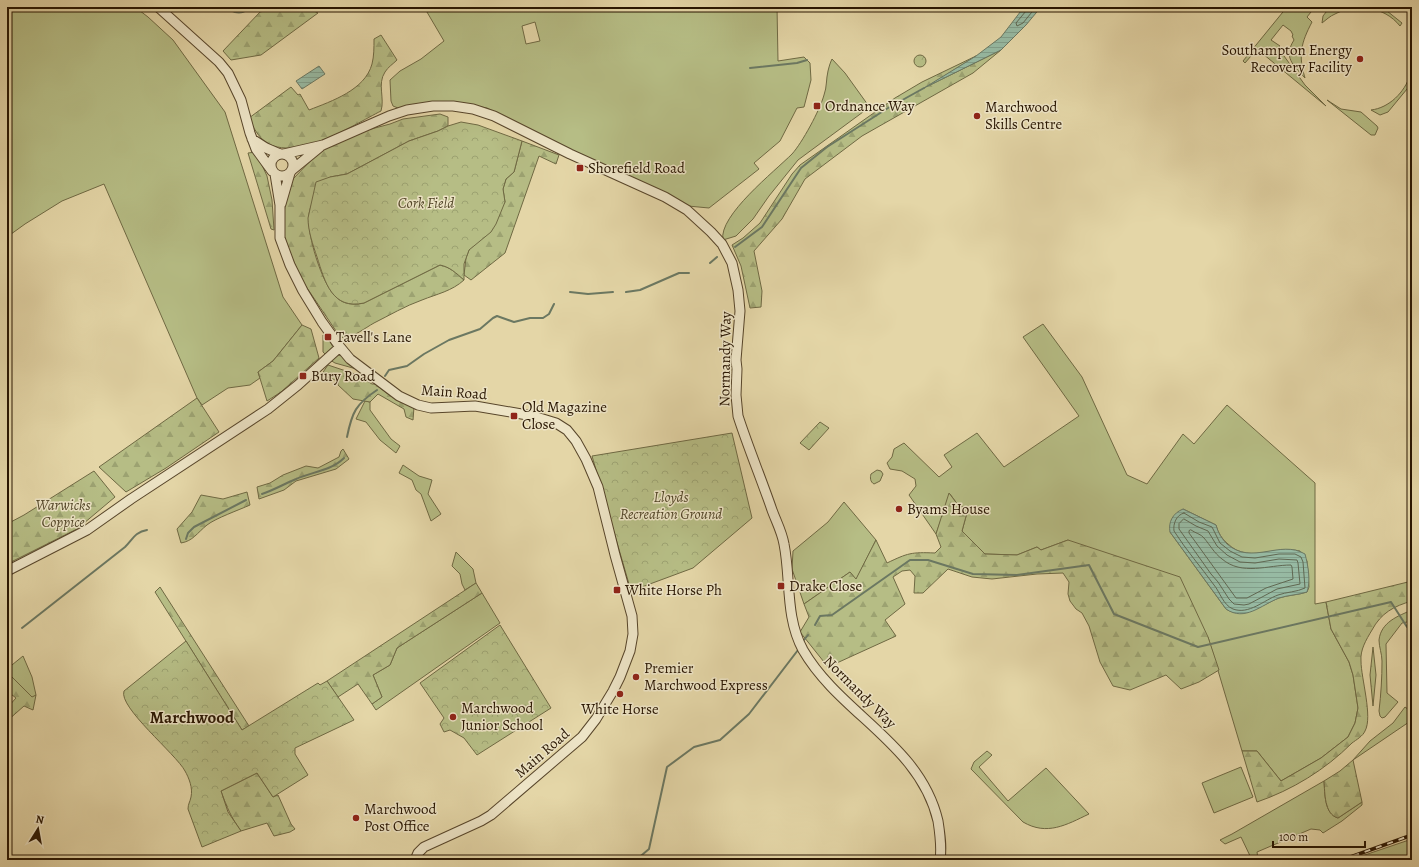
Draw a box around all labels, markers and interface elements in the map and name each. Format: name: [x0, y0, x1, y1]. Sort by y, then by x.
place label: Southampton Energy Recovery Facility: [1221, 40, 1352, 77]
marker: Southampton Energy Recovery Facility: [1355, 54, 1365, 64]
place label: Ordnance Way: [825, 96, 915, 116]
place label: Marchwood Skills Centre: [985, 97, 1062, 134]
marker: Ordnance Way: [812, 101, 822, 111]
marker: Marchwood Skills Centre: [972, 111, 982, 121]
place label: Shorefield Road: [588, 158, 686, 178]
marker: Shorefield Road: [575, 163, 585, 173]
park label: Cork Field: [398, 193, 454, 213]
street label: Normandy Way: [714, 311, 736, 407]
place label: Tavell's Lane: [336, 327, 412, 347]
marker: Tavell's Lane: [323, 332, 333, 342]
place label: Bury Road: [311, 366, 376, 386]
marker: Bury Road: [298, 371, 308, 381]
street label: Main Road: [420, 380, 489, 404]
place label: Old Magazine Close: [522, 397, 607, 434]
marker: Old Magazine Close: [509, 411, 519, 421]
park label: Lloyds Recreation Ground: [620, 487, 722, 524]
park label: Warwicks Coppice: [35, 495, 91, 532]
place label: Byams House: [907, 499, 990, 519]
marker: Byams House: [894, 504, 904, 514]
place label: Drake Close: [789, 576, 863, 596]
place label: White Horse Ph: [624, 580, 722, 600]
marker: Drake Close: [776, 581, 786, 591]
marker: White Horse Ph: [612, 585, 622, 595]
street label: Normandy Way: [819, 651, 901, 733]
place label: Premier Marchwood Express: [644, 658, 768, 695]
marker: Premier Marchwood Express: [631, 672, 641, 682]
marker: White Horse: [615, 689, 625, 699]
place label: Marchwood Junior School: [461, 698, 543, 735]
place label: White Horse: [580, 699, 659, 719]
district label: Marchwood: [150, 706, 235, 729]
marker: Marchwood Junior School: [448, 712, 458, 722]
street label: Main Road: [510, 723, 574, 782]
place label: Marchwood Post Office: [364, 799, 438, 836]
north arrow: [18, 809, 58, 849]
text: N: [34, 812, 45, 828]
marker: Marchwood Post Office: [351, 813, 361, 823]
scale bar: [1273, 823, 1365, 849]
text: 100 m: [1279, 829, 1308, 845]

